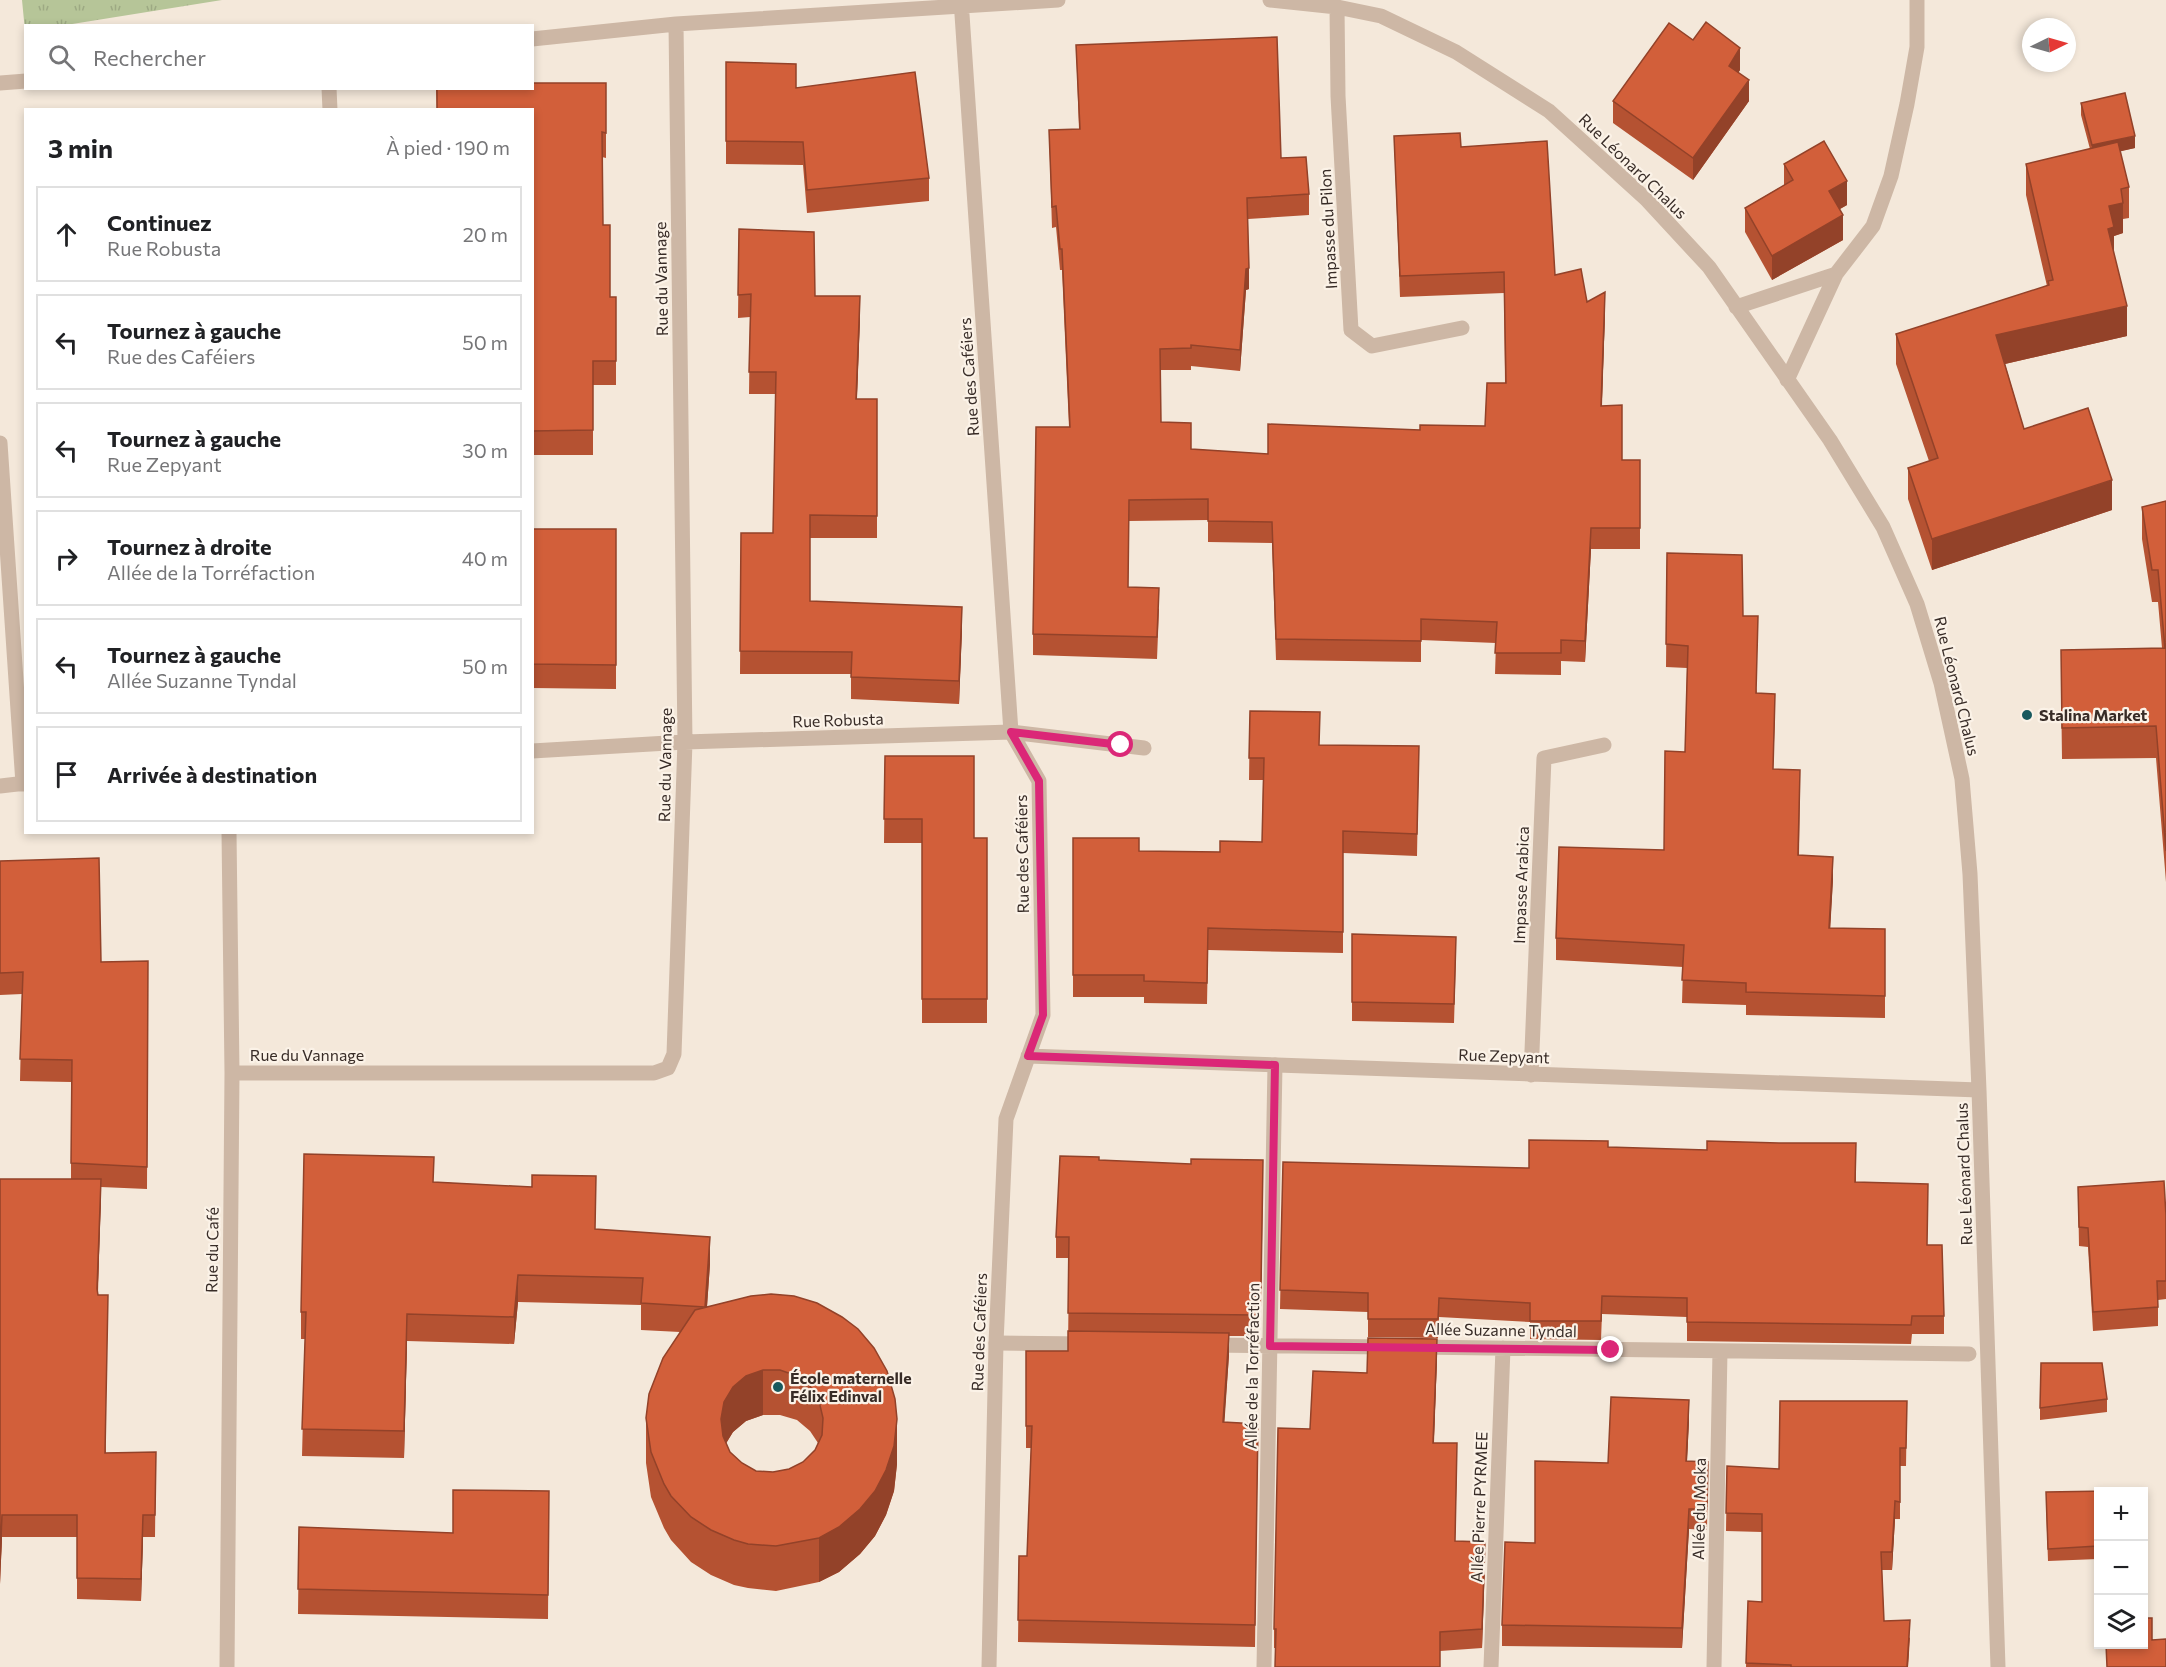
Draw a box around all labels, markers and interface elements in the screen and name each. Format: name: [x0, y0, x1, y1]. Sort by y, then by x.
north arrow: [2022, 18, 2076, 72]
search box: [24, 24, 534, 90]
icon: search: [45, 41, 78, 74]
text: Rechercher: [93, 44, 206, 71]
street label: Rue Léonard Chalus: [1575, 109, 1691, 222]
text: 3 min: [48, 132, 113, 163]
text: À pied · 190 m: [386, 135, 510, 159]
street label: Impasse du Pilon: [1315, 168, 1340, 290]
text: Continuez: [107, 209, 212, 236]
icon: ahead: [50, 218, 83, 251]
text: 20 m: [463, 222, 508, 246]
street label: Rue du Vannage: [650, 222, 671, 336]
text: Rue Robusta: [107, 236, 221, 260]
text: Tournez à gauche: [107, 317, 281, 344]
street label: Rue des Caféiers: [955, 317, 982, 437]
icon: left: [50, 326, 83, 359]
text: 50 m: [462, 330, 508, 354]
text: Rue des Caféiers: [107, 344, 255, 368]
text: Tournez à gauche: [107, 425, 281, 452]
icon: left: [50, 434, 83, 467]
text: 30 m: [462, 438, 508, 462]
text: Rue Zepyant: [107, 452, 222, 476]
text: Tournez à droite: [107, 533, 272, 560]
icon: right: [50, 542, 83, 575]
text: 40 m: [462, 546, 508, 570]
text: Allée de la Torréfaction: [107, 560, 315, 584]
street label: Rue Léonard Chalus: [1931, 614, 1984, 758]
text: Tournez à gauche: [107, 641, 281, 668]
icon: left: [50, 650, 83, 683]
text: 50 m: [462, 654, 508, 678]
text: Allée Suzanne Tyndal: [107, 668, 297, 692]
place label: Stalina Market: [2039, 705, 2148, 724]
street label: Rue du Vannage: [654, 708, 675, 822]
street label: Rue Robusta: [792, 708, 884, 731]
marker: Stalina Market: [2020, 708, 2034, 722]
route start: [1107, 731, 1133, 757]
icon: arrive: [50, 758, 83, 791]
text: Arrivée à destination: [107, 761, 317, 788]
street label: Rue des Caféiers: [1011, 794, 1032, 914]
street label: Impasse Arabica: [1509, 826, 1532, 944]
street label: Rue Zepyant: [1458, 1044, 1551, 1067]
street label: Rue du Vannage: [250, 1045, 364, 1064]
street label: Rue Léonard Chalus: [1952, 1102, 1975, 1246]
street label: Rue du Café: [201, 1207, 222, 1293]
street label: Rue des Caféiers: [967, 1272, 990, 1392]
street label: Allée de la Torréfaction: [1241, 1283, 1262, 1449]
street label: Allée Suzanne Tyndal: [1425, 1319, 1577, 1340]
route end: [1597, 1336, 1623, 1362]
place label: École maternelle Félix Edinval: [790, 1368, 912, 1405]
marker: École maternelle Félix Edinval: [771, 1380, 785, 1394]
street label: Allée Pierre PYRMEE: [1466, 1431, 1491, 1583]
street label: Allée du Moka: [1688, 1458, 1709, 1560]
map controls: [2094, 1487, 2148, 1649]
button: +: [2094, 1487, 2148, 1541]
button: −: [2094, 1541, 2148, 1595]
button: layers: [2094, 1595, 2148, 1649]

